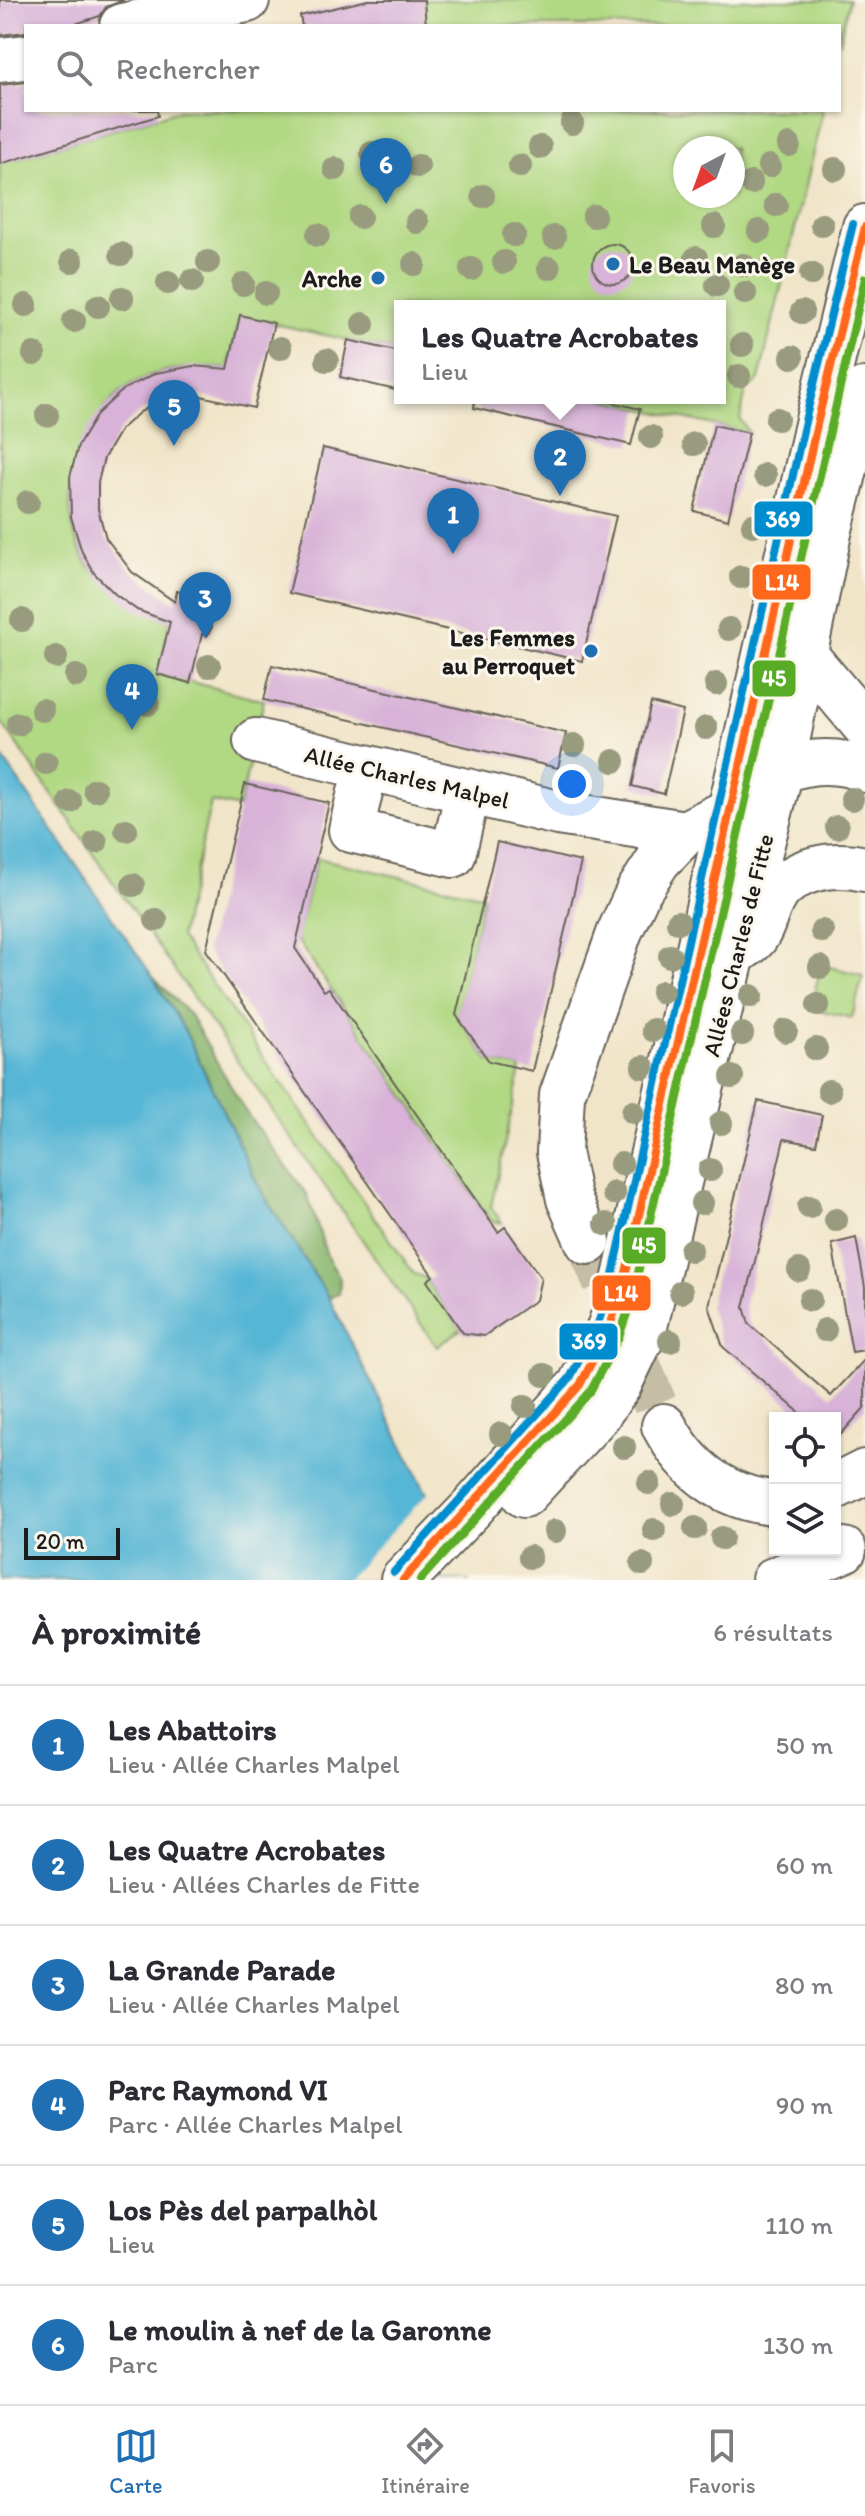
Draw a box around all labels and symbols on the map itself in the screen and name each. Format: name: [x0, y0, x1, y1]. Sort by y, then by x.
north arrow: [673, 136, 745, 208]
pin: 6: [360, 138, 412, 204]
place label: Le Beau Manège: [629, 250, 795, 280]
marker: Le Beau Manège: [604, 255, 622, 273]
place label: Arche: [301, 264, 362, 293]
marker: Arche: [369, 269, 387, 287]
pin: 5: [148, 380, 200, 446]
pin: 2: [534, 430, 586, 496]
pin: 1: [427, 488, 479, 554]
line badge: 369: [753, 500, 814, 538]
text: 369: [765, 506, 801, 533]
line badge: L14: [751, 563, 812, 601]
text: L14: [765, 569, 800, 596]
pin: 3: [179, 572, 231, 638]
place label: Les Femmes au Perroquet: [442, 623, 575, 681]
marker: Les Femmes au Perroquet: [582, 642, 600, 660]
line badge: 45: [751, 659, 797, 698]
pin: 4: [106, 664, 158, 730]
text: 45: [762, 665, 787, 692]
street label: Allée Charles Malpel: [302, 739, 513, 815]
your location: [552, 764, 592, 804]
street label: Allées Charles de Fitte: [696, 831, 780, 1059]
line badge: 45: [621, 1226, 667, 1265]
text: 45: [632, 1232, 657, 1259]
line badge: L14: [591, 1274, 652, 1312]
text: L14: [604, 1280, 639, 1307]
line badge: 369: [558, 1322, 619, 1361]
text: 369: [571, 1328, 607, 1355]
scale bar: [24, 1524, 120, 1560]

